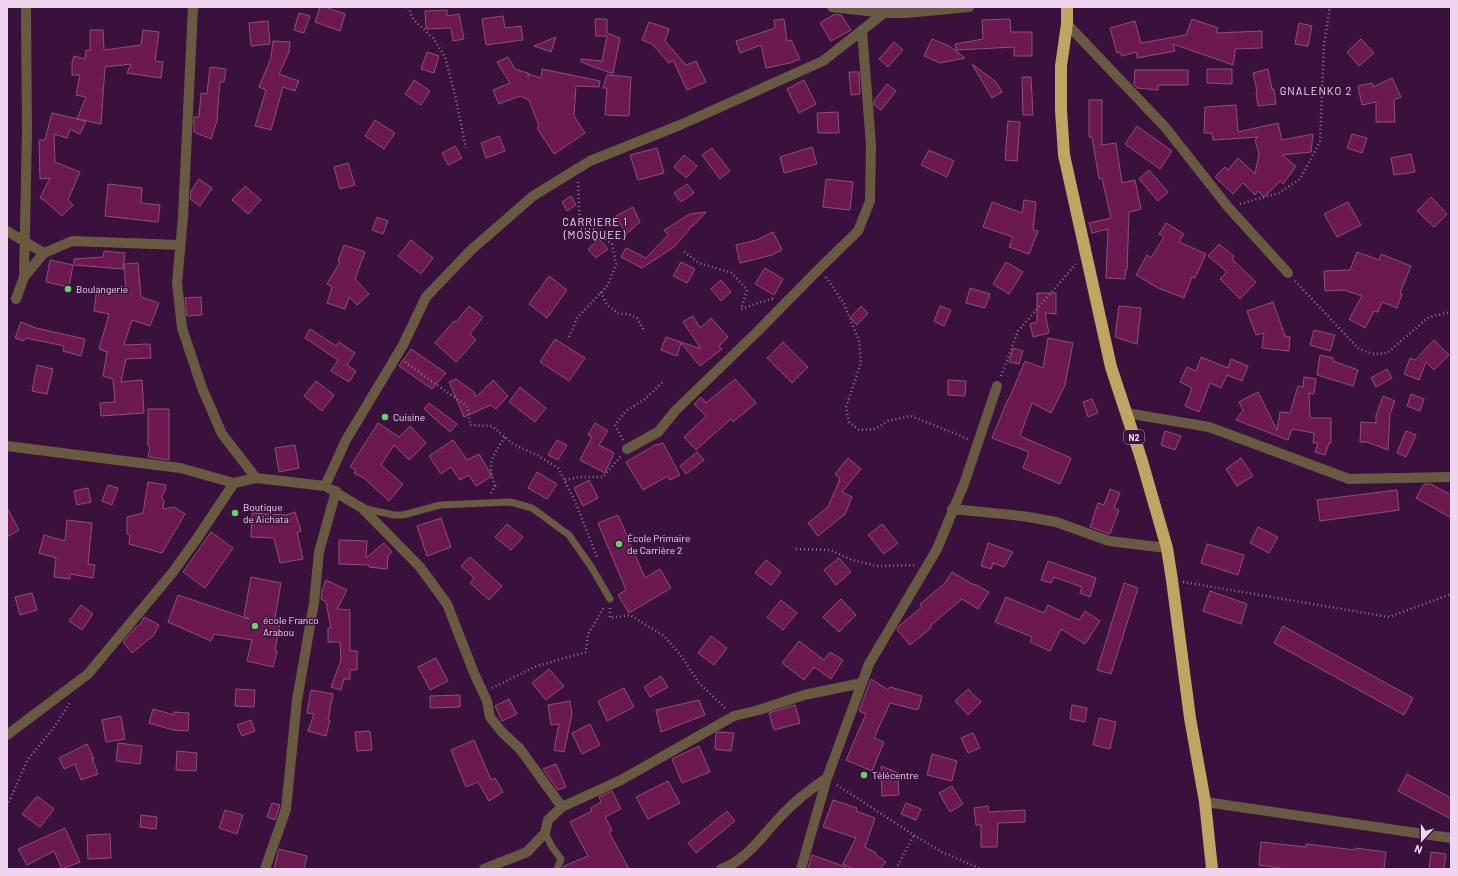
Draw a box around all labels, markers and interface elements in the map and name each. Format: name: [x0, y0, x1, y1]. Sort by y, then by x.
district label: GNALENKO 2: [1280, 84, 1352, 97]
district label: CARRIERE 1 (MOSQUEE): [562, 215, 628, 241]
place label: Boulangerie: [76, 283, 128, 295]
marker: Boulangerie: [63, 284, 73, 294]
place label: Cuisine: [393, 411, 425, 423]
marker: Cuisine: [380, 412, 390, 422]
road number: N2: [1124, 430, 1144, 444]
place label: Boutique de Aichata: [243, 501, 289, 525]
marker: Boutique de Aichata: [230, 508, 240, 518]
place label: École Primaire de Carrière 2: [627, 532, 690, 556]
marker: École Primaire de Carrière 2: [614, 539, 624, 549]
place label: école Franco Arabou: [263, 614, 319, 638]
marker: école Franco Arabou: [250, 621, 260, 631]
place label: Télécentre: [872, 769, 918, 781]
marker: Télécentre: [859, 770, 869, 780]
north arrow: [1402, 820, 1442, 860]
text: N: [1412, 842, 1424, 857]

